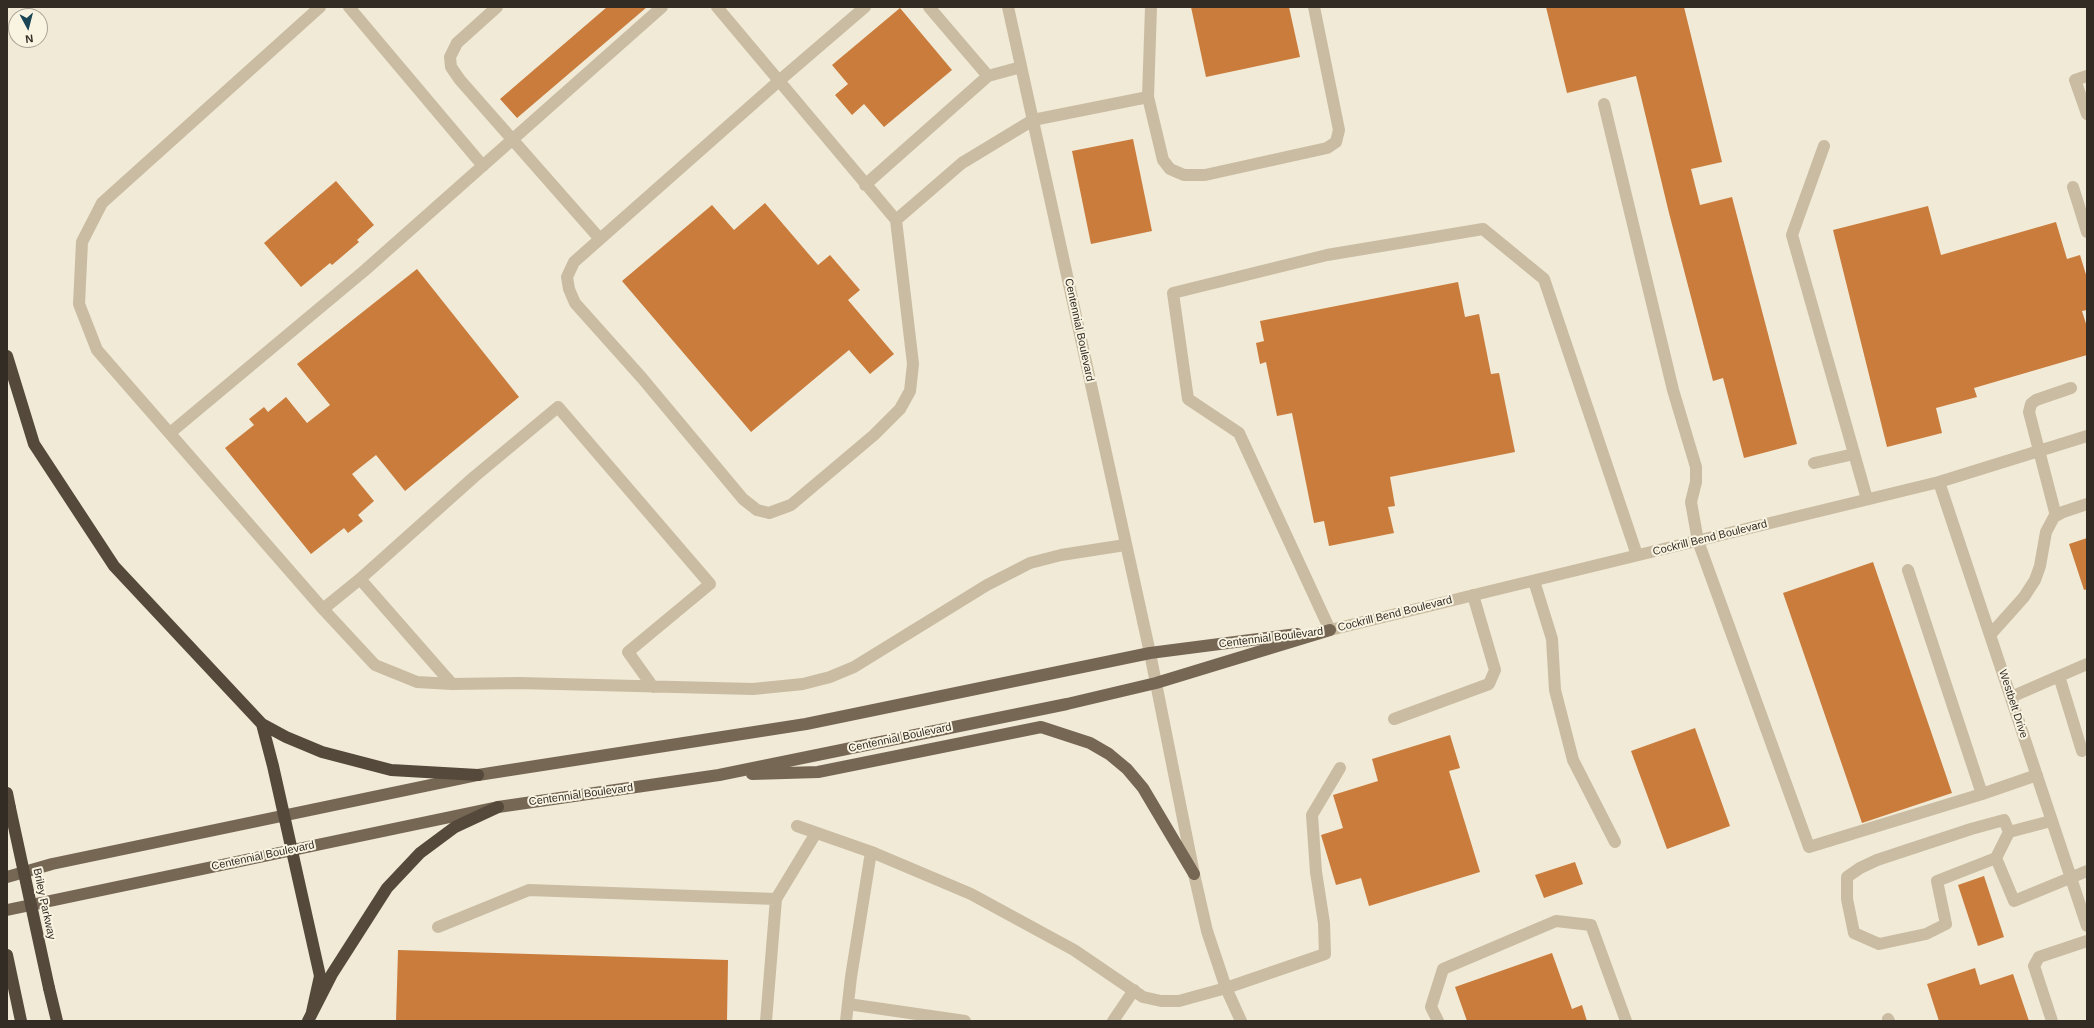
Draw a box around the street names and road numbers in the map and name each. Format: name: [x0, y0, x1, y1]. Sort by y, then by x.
street label: Centennial Boulevard: [1062, 277, 1096, 383]
street label: Cockrill Bend Boulevard: [1651, 517, 1769, 559]
street label: Cockrill Bend Boulevard: [1336, 593, 1454, 635]
street label: Centennial Boulevard: [1218, 625, 1324, 651]
street label: Westbelt Drive: [1996, 668, 2030, 740]
street label: Centennial Boulevard: [847, 721, 953, 755]
street label: Centennial Boulevard: [528, 781, 634, 809]
street label: Centennial Boulevard: [210, 839, 316, 873]
street label: Briley Parkway: [30, 867, 58, 941]

